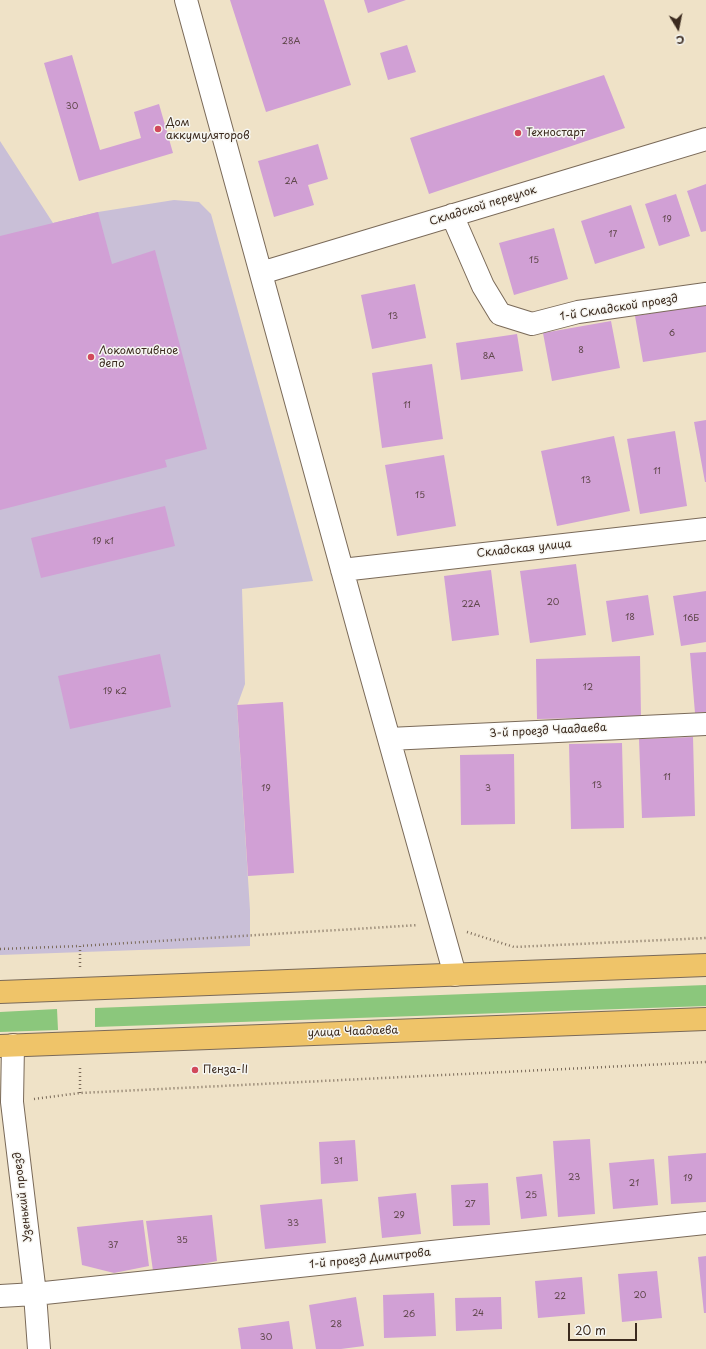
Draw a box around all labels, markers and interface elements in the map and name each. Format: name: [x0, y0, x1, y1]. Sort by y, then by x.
north arrow: [658, 8, 698, 48]
text: С: [675, 31, 686, 49]
house number: 28А: [282, 37, 300, 47]
house number: 30: [66, 102, 78, 112]
place label: Дом аккумуляторов: [166, 116, 250, 142]
marker: Дом аккумуляторов: [153, 124, 163, 134]
place label: Техностарт: [526, 126, 585, 140]
marker: Техностарт: [513, 128, 523, 138]
house number: 2А: [284, 177, 298, 187]
street label: Складской переулок: [428, 183, 538, 229]
house number: 19: [662, 215, 672, 225]
house number: 17: [609, 230, 617, 240]
house number: 15: [529, 256, 539, 266]
street label: 1-й Складской проезд: [559, 292, 679, 324]
house number: 13: [388, 312, 398, 322]
house number: 6: [669, 329, 675, 339]
place label: Локомотивное депо: [99, 344, 178, 370]
house number: 8: [578, 346, 584, 356]
marker: Локомотивное депо: [86, 352, 96, 362]
house number: 8А: [483, 352, 495, 362]
house number: 11: [403, 401, 411, 411]
house number: 11: [653, 467, 661, 477]
house number: 13: [581, 476, 591, 486]
house number: 15: [415, 491, 425, 501]
house number: 19 к1: [92, 537, 114, 547]
street label: Складская улица: [476, 537, 572, 561]
house number: 20: [547, 598, 559, 608]
house number: 22А: [461, 600, 481, 610]
house number: 18: [625, 613, 635, 623]
house number: 16Б: [683, 614, 699, 624]
house number: 12: [583, 683, 593, 693]
house number: 19 к2: [103, 687, 127, 697]
street label: 3-й проезд Чаадаева: [489, 721, 607, 741]
house number: 11: [663, 773, 671, 783]
house number: 13: [592, 781, 602, 791]
house number: 19: [261, 784, 271, 794]
house number: 3: [485, 784, 491, 794]
street label: улица Чаадаева: [307, 1024, 399, 1040]
place label: Пенза-II: [203, 1063, 248, 1077]
marker: Пенза-II: [190, 1065, 200, 1075]
street label: Узенький проезд: [11, 1151, 35, 1243]
house number: 31: [333, 1157, 343, 1167]
house number: 23: [568, 1173, 580, 1183]
house number: 19: [683, 1174, 693, 1184]
house number: 21: [629, 1179, 639, 1189]
house number: 25: [525, 1191, 537, 1201]
house number: 27: [464, 1200, 476, 1210]
house number: 29: [393, 1211, 405, 1221]
house number: 33: [287, 1219, 299, 1229]
house number: 35: [176, 1236, 188, 1246]
house number: 37: [108, 1241, 118, 1251]
street label: 1-й проезд Димитрова: [309, 1246, 431, 1272]
house number: 20: [634, 1291, 646, 1301]
house number: 22: [554, 1292, 566, 1302]
house number: 24: [472, 1309, 484, 1319]
house number: 26: [403, 1310, 415, 1320]
scale bar: [570, 1315, 639, 1341]
house number: 28: [330, 1320, 342, 1330]
text: 20 m: [575, 1321, 606, 1339]
house number: 30: [260, 1333, 272, 1343]

